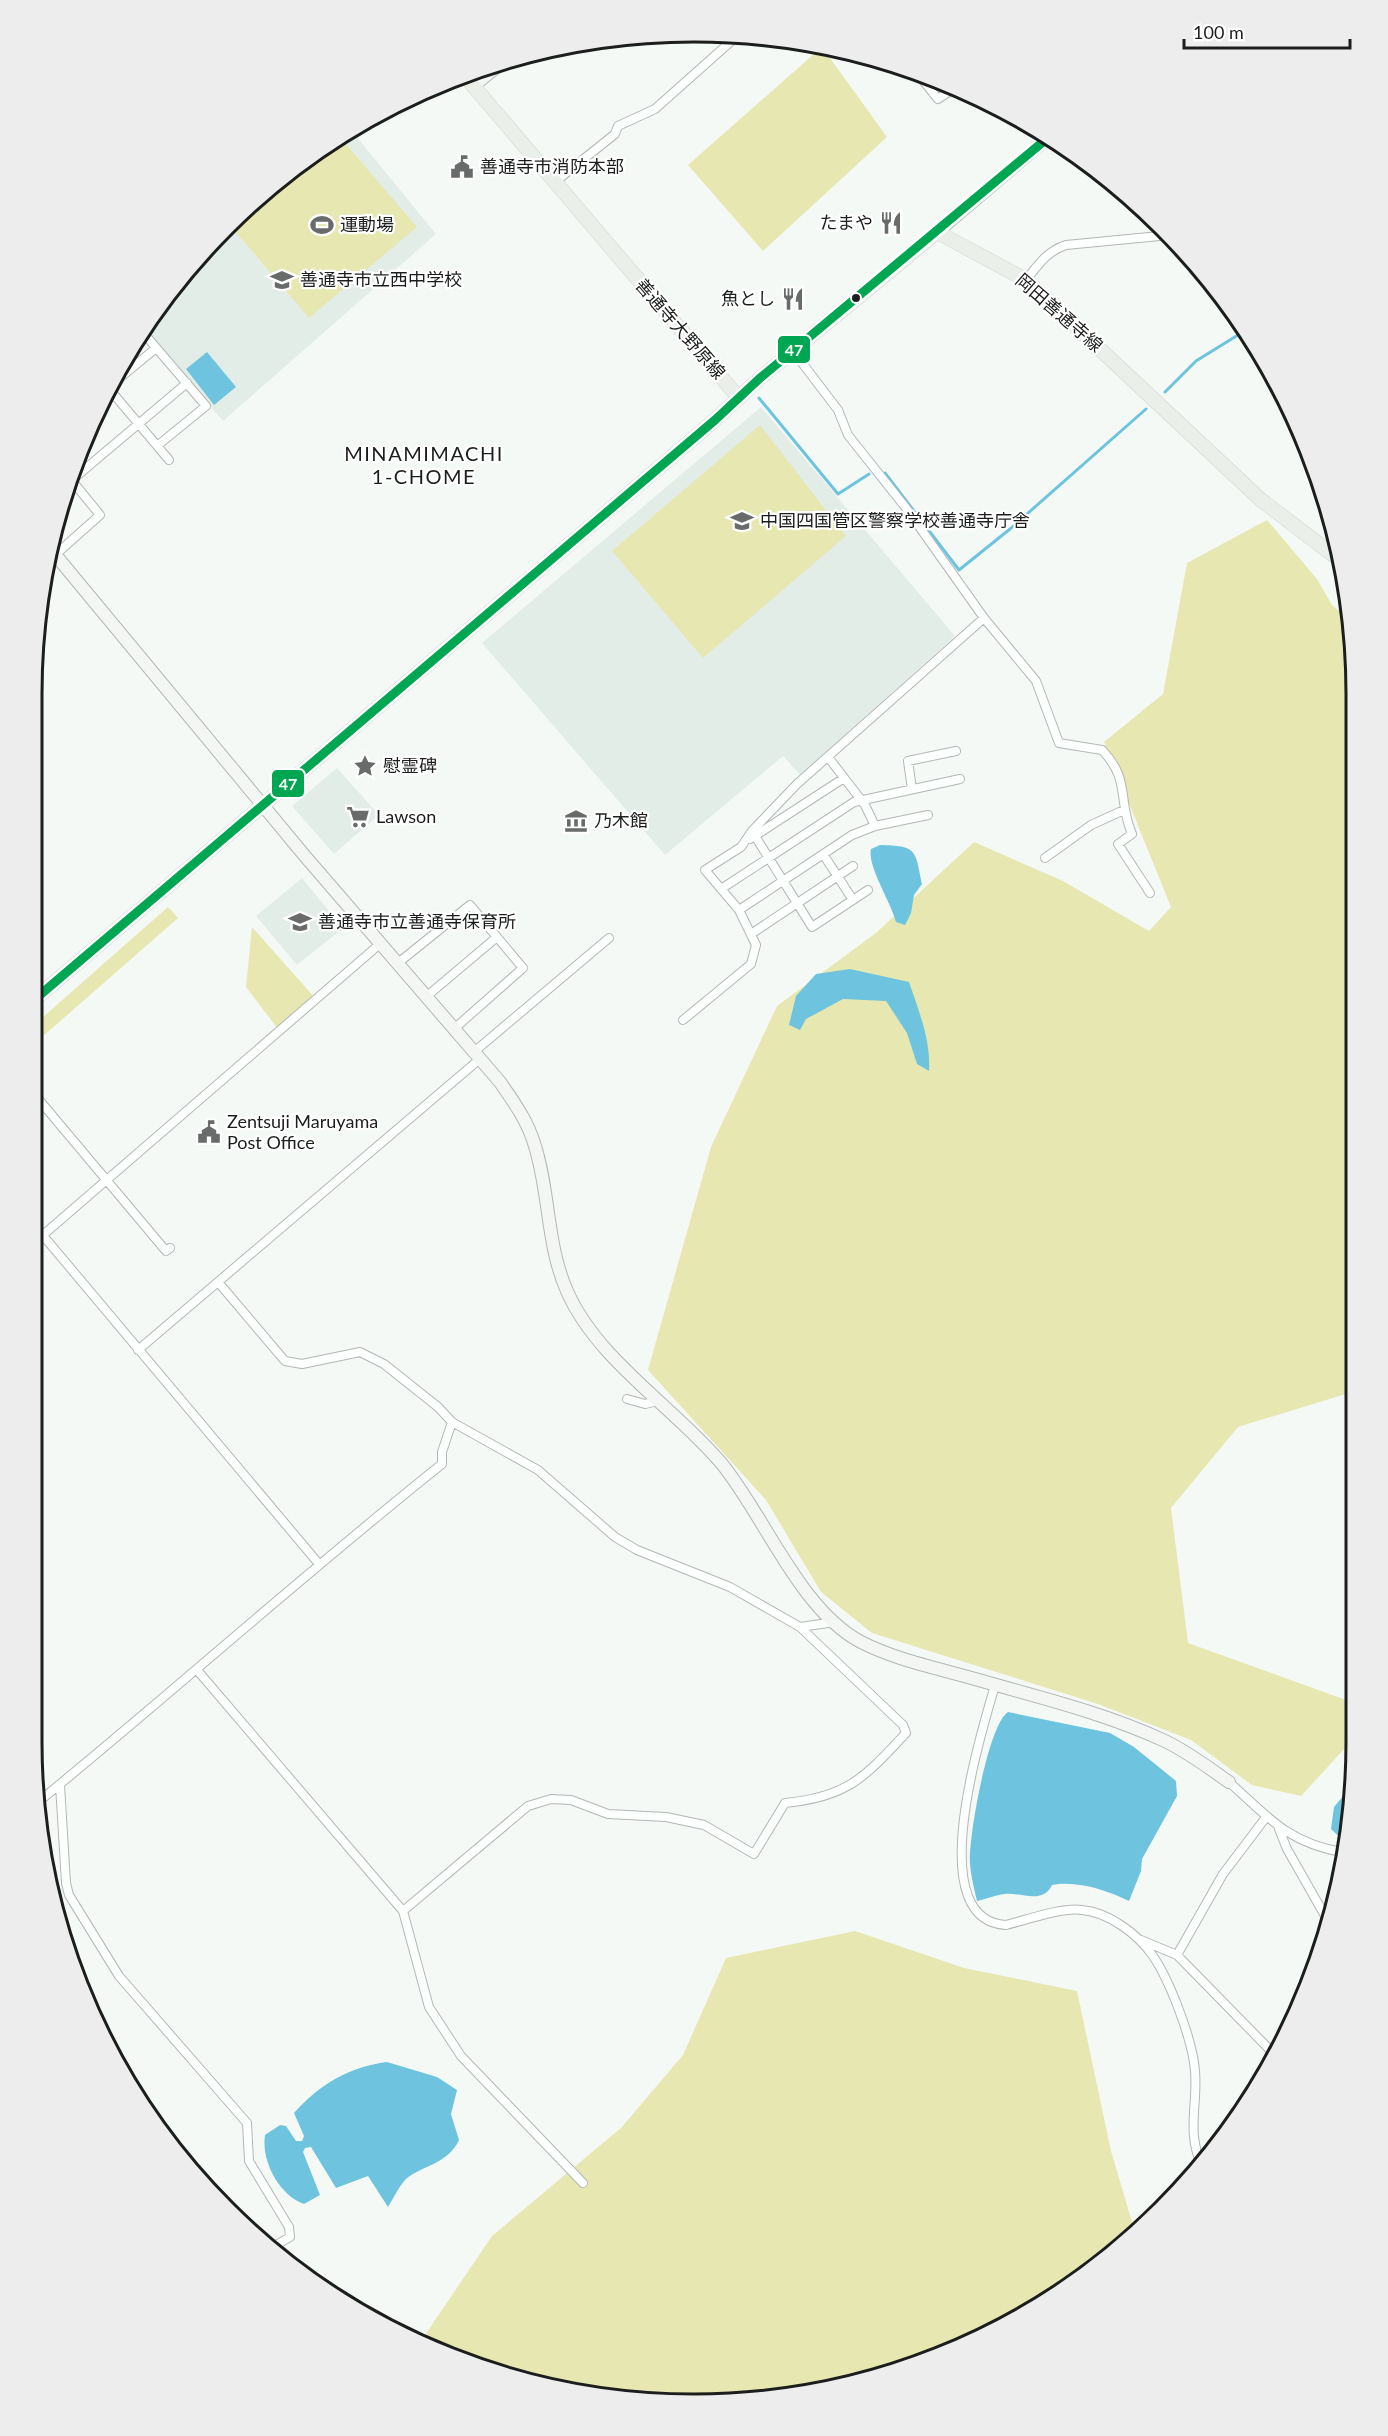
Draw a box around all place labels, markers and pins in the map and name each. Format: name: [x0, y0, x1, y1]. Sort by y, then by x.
public building icon: 善通寺市消防本部: [449, 154, 475, 180]
place label: 善通寺市消防本部: [480, 155, 624, 177]
restaurant icon: たまや: [878, 210, 904, 236]
place label: たまや: [820, 211, 873, 233]
sports icon: 運動場: [309, 212, 335, 238]
place label: 運動場: [340, 213, 394, 235]
school or university icon: 善通寺市立西中学校: [269, 267, 295, 293]
place label: 善通寺市立西中学校: [300, 268, 462, 290]
restaurant icon: 魚とし: [780, 286, 806, 312]
place label: 魚とし: [721, 287, 775, 309]
unlabelled marker: [850, 292, 862, 304]
school or university icon: 中国四国管区警察学校善通寺庁舎: [729, 508, 755, 534]
place label: 中国四国管区警察学校善通寺庁舎: [760, 509, 1030, 531]
place icon: 慰霊碑: [352, 753, 378, 779]
place label: 慰霊碑: [383, 754, 437, 776]
supermarket icon: Lawson: [345, 804, 371, 830]
place label: Lawson: [376, 805, 436, 827]
museum icon: 乃木館: [563, 808, 589, 834]
place label: 乃木館: [594, 809, 648, 831]
school or university icon: 善通寺市立善通寺保育所: [287, 909, 313, 935]
place label: 善通寺市立善通寺保育所: [318, 910, 516, 932]
place label: Zentsuji Maruyama Post Office: [227, 1110, 378, 1153]
public building icon: Zentsuji Maruyama Post Office: [196, 1119, 222, 1145]

